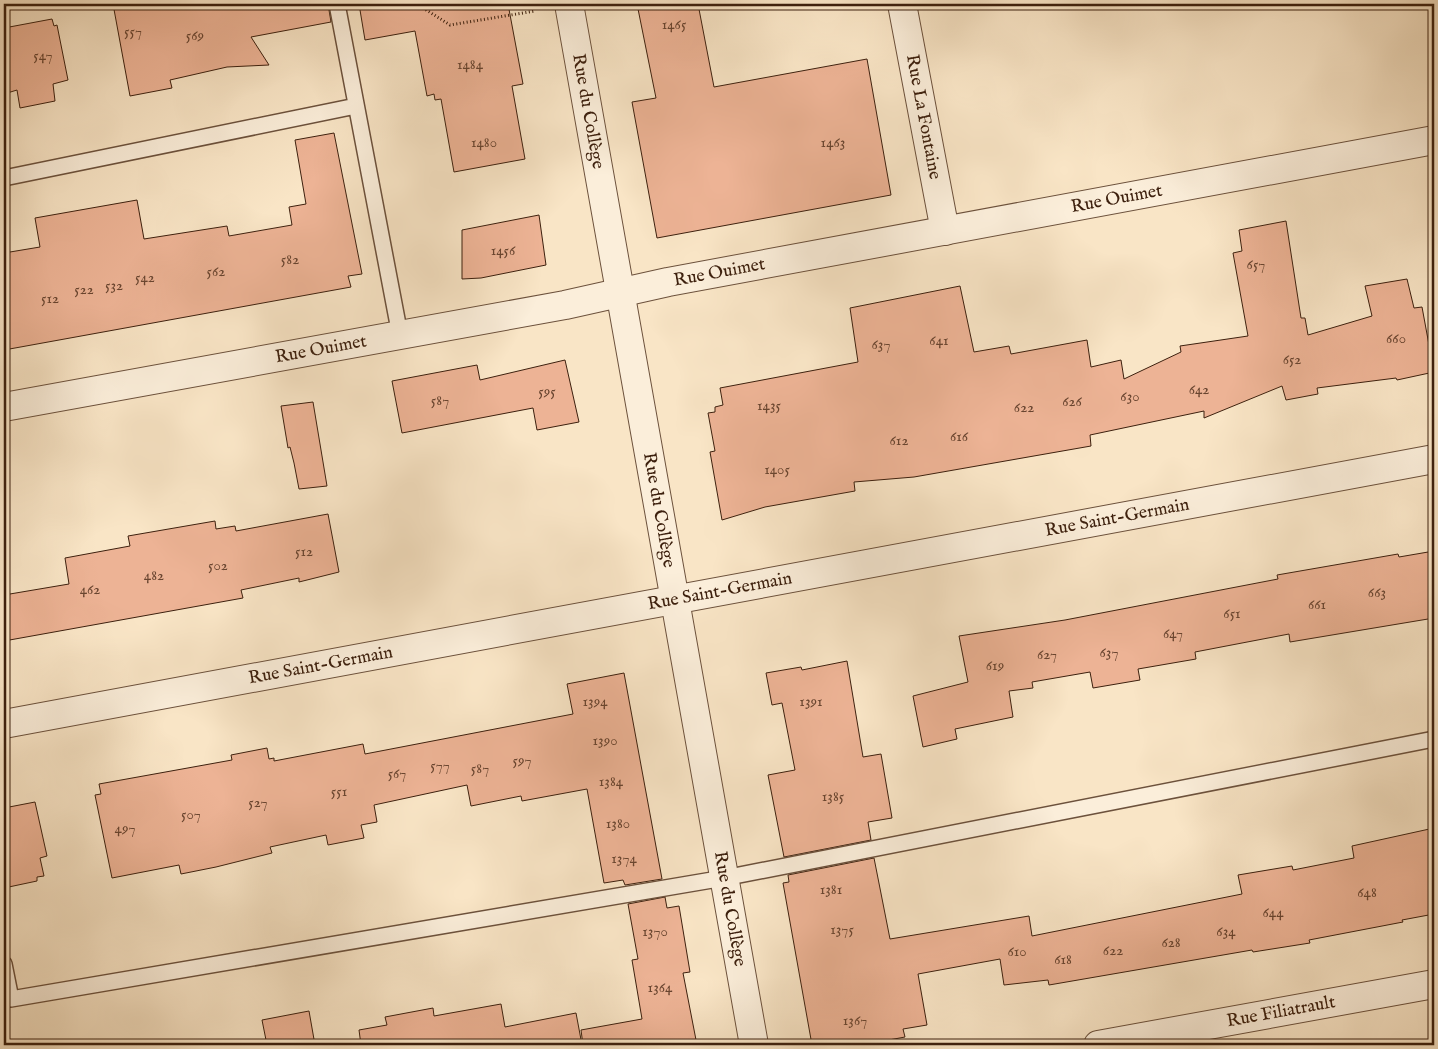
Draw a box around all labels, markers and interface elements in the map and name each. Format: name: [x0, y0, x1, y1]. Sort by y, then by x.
house number: 1465: [662, 15, 687, 34]
house number: 557: [124, 22, 142, 41]
house number: 569: [186, 26, 204, 45]
house number: 547: [33, 46, 53, 65]
street label: Rue du Collège: [567, 52, 610, 171]
street label: Rue La Fontaine: [900, 53, 947, 181]
house number: 1484: [457, 55, 484, 74]
house number: 1480: [471, 133, 497, 152]
house number: 1463: [821, 133, 845, 152]
street label: Rue Ouimet: [1069, 179, 1164, 219]
house number: 1456: [491, 241, 516, 260]
house number: 582: [281, 250, 299, 269]
street label: Rue Ouimet: [672, 253, 767, 292]
house number: 657: [1247, 255, 1265, 274]
house number: 562: [207, 262, 225, 281]
house number: 542: [135, 268, 155, 287]
house number: 532: [105, 276, 123, 295]
house number: 522: [74, 280, 94, 299]
house number: 512: [41, 289, 59, 308]
house number: 660: [1386, 329, 1406, 348]
street label: Rue Ouimet: [273, 330, 368, 369]
house number: 641: [929, 331, 949, 350]
house number: 637: [872, 335, 890, 354]
house number: 652: [1283, 350, 1301, 369]
house number: 642: [1189, 380, 1209, 399]
house number: 595: [538, 382, 556, 401]
house number: 630: [1120, 387, 1140, 406]
house number: 587: [431, 391, 449, 410]
house number: 626: [1062, 392, 1083, 411]
house number: 1435: [757, 396, 782, 415]
house number: 622: [1014, 398, 1034, 417]
house number: 616: [950, 427, 969, 446]
house number: 612: [890, 431, 908, 450]
street label: Rue du Collège: [637, 451, 680, 570]
house number: 1405: [764, 460, 790, 479]
street label: Rue Saint-Germain: [1043, 493, 1192, 542]
house number: 512: [295, 542, 313, 561]
house number: 502: [208, 556, 228, 575]
house number: 482: [144, 566, 164, 585]
street label: Rue Saint-Germain: [646, 567, 794, 616]
house number: 462: [80, 580, 100, 599]
house number: 663: [1368, 583, 1386, 602]
house number: 661: [1308, 595, 1326, 614]
house number: 651: [1223, 604, 1241, 623]
house number: 647: [1163, 624, 1183, 643]
street label: Rue Saint-Germain: [247, 641, 395, 690]
house number: 637: [1100, 643, 1118, 662]
house number: 627: [1037, 645, 1057, 664]
house number: 619: [986, 656, 1004, 675]
house number: 1394: [583, 692, 608, 711]
house number: 1391: [799, 692, 823, 711]
house number: 1390: [592, 731, 618, 750]
house number: 597: [513, 751, 532, 770]
house number: 577: [430, 756, 450, 775]
house number: 587: [471, 759, 489, 778]
house number: 567: [388, 764, 406, 783]
house number: 1384: [599, 772, 624, 791]
house number: 551: [331, 782, 347, 801]
house number: 1385: [822, 787, 845, 806]
house number: 527: [248, 793, 268, 812]
house number: 507: [181, 805, 201, 824]
house number: 1380: [606, 814, 630, 833]
house number: 497: [115, 819, 135, 838]
house number: 1374: [611, 849, 637, 868]
street label: Rue du Collège: [708, 849, 751, 968]
house number: 1381: [820, 880, 842, 899]
house number: 648: [1357, 883, 1377, 902]
house number: 644: [1262, 903, 1284, 922]
house number: 1375: [830, 920, 854, 939]
house number: 1370: [642, 922, 668, 941]
house number: 634: [1216, 922, 1236, 941]
house number: 628: [1161, 933, 1181, 952]
house number: 622: [1103, 941, 1123, 960]
house number: 610: [1007, 942, 1027, 961]
house number: 618: [1054, 950, 1072, 969]
house number: 1364: [648, 978, 673, 997]
street label: Rue Filiatrault: [1225, 991, 1337, 1033]
house number: 1367: [843, 1011, 867, 1030]

